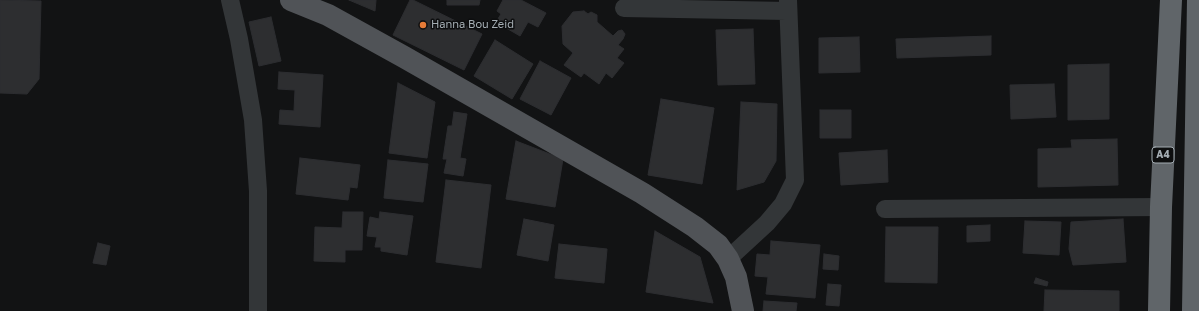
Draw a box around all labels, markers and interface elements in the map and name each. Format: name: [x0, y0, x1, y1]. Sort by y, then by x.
place label: Hanna Bou Zeid: [431, 18, 514, 32]
marker: Hanna Bou Zeid: [418, 20, 428, 30]
road number: A4: [1152, 147, 1174, 163]

